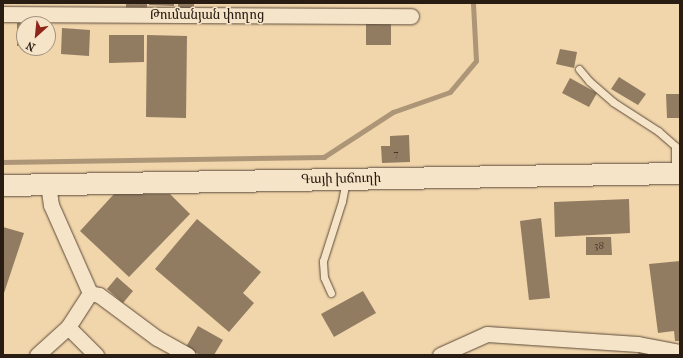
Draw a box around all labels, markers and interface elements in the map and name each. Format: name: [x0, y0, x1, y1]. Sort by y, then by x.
street label: Թումանյան փողոց: [150, 7, 264, 23]
north arrow: [16, 16, 56, 56]
text: N: [24, 39, 37, 54]
house number: 7: [393, 147, 399, 161]
street label: Գայի խճուղի: [301, 171, 381, 187]
house number: 38: [594, 239, 604, 253]

